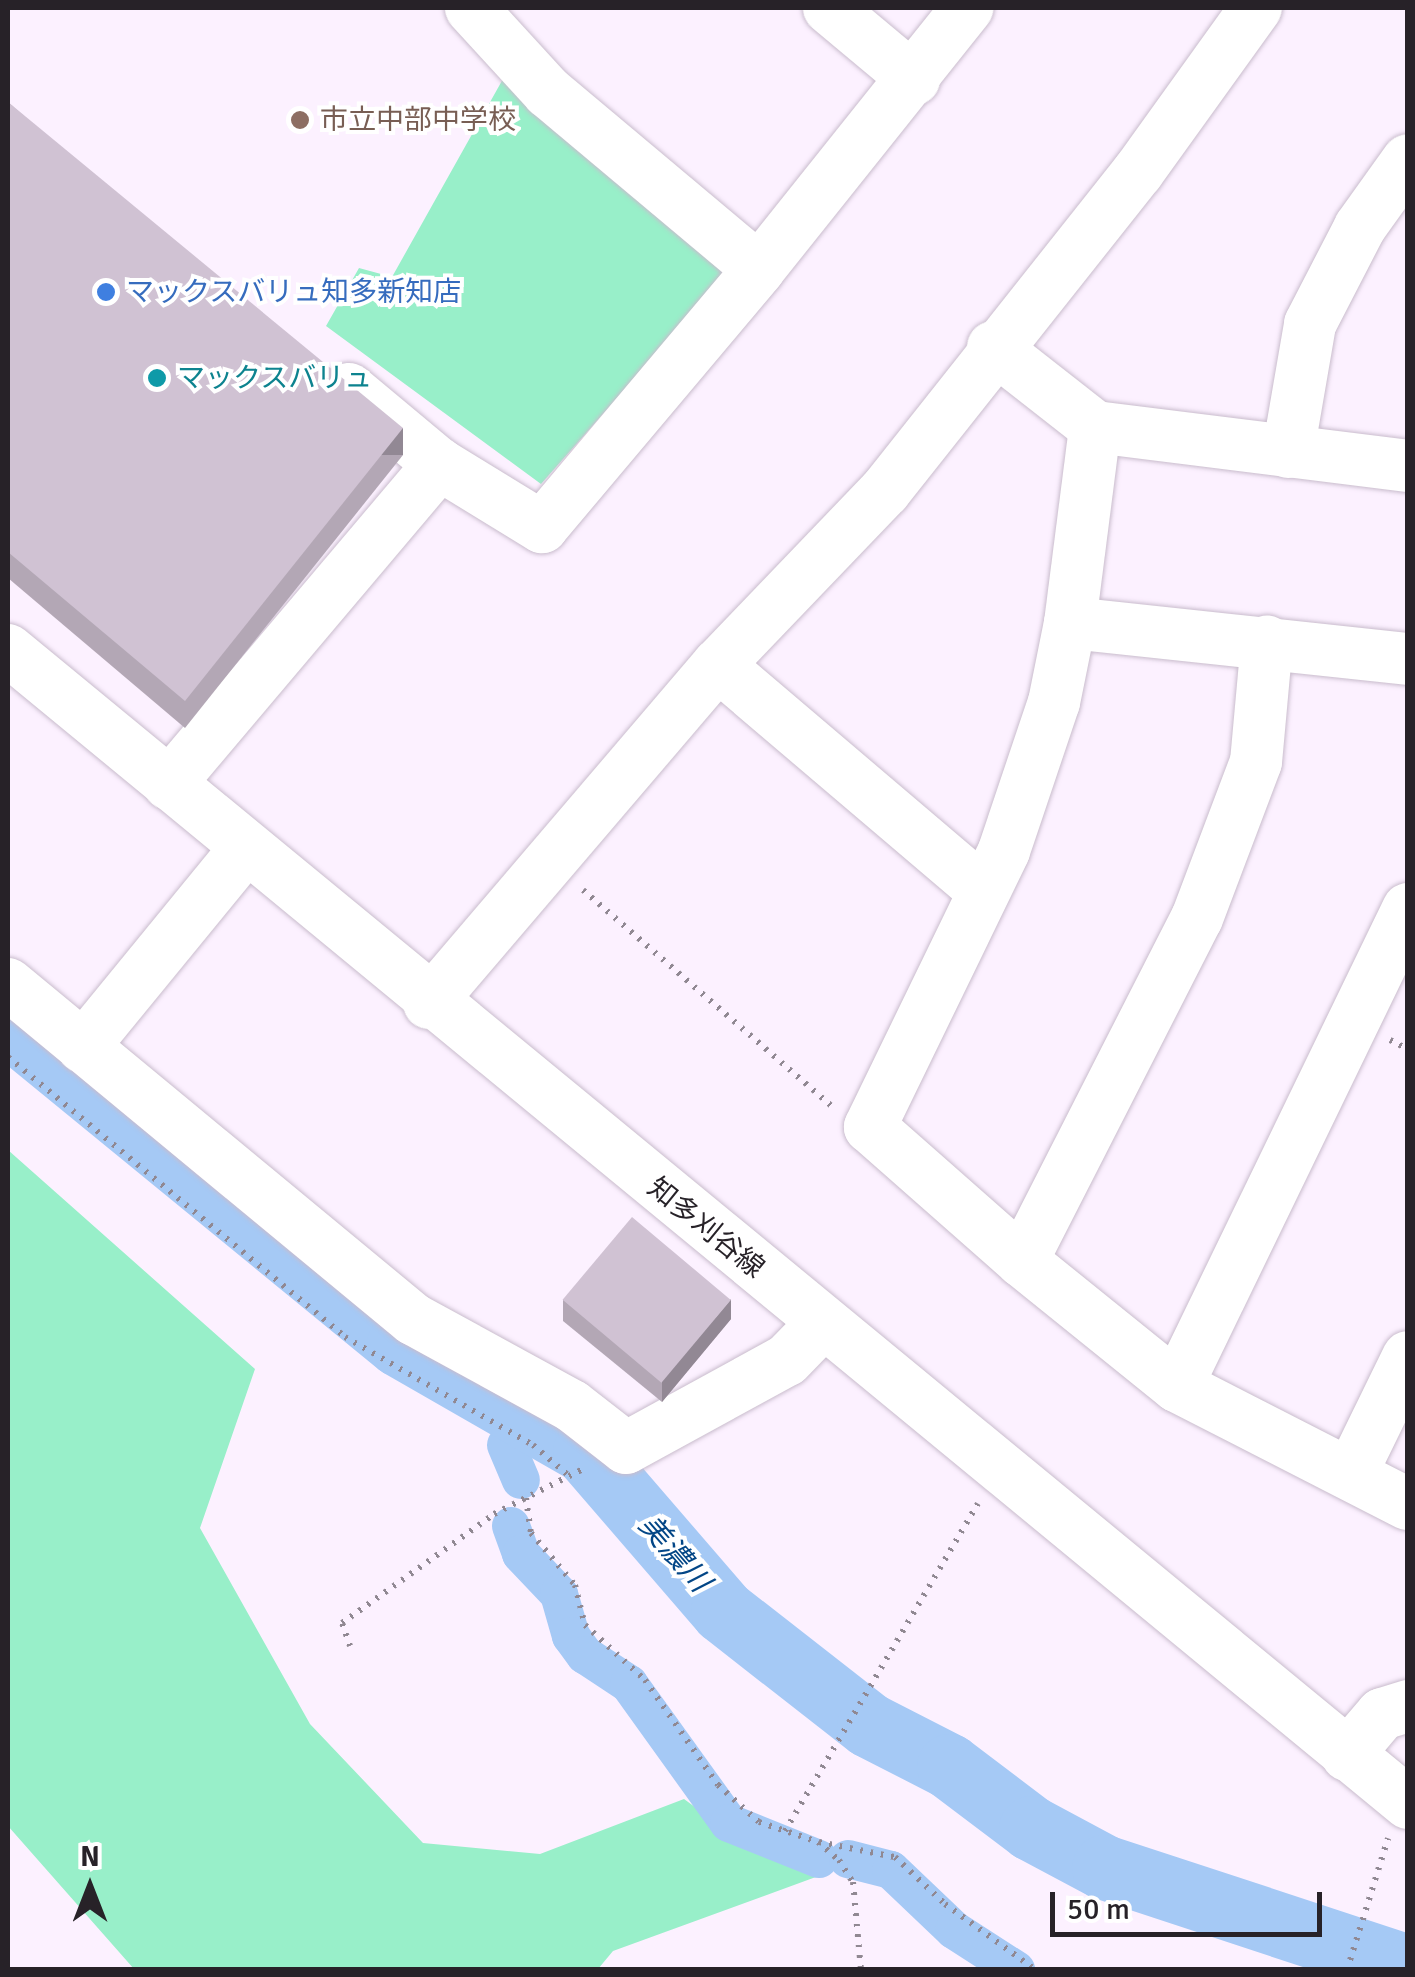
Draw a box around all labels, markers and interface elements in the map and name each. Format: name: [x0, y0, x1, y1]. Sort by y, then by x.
place label: 市立中部中学校: [320, 103, 516, 137]
marker: 市立中部中学校: [289, 109, 311, 131]
place label: マックスバリュ知多新知店: [126, 275, 462, 309]
marker: マックスバリュ知多新知店: [95, 281, 117, 303]
place label: マックスバリュ: [177, 361, 373, 395]
marker: マックスバリュ: [146, 367, 168, 389]
street label: 知多刈谷線: [641, 1171, 771, 1285]
water label: 美濃川: [631, 1508, 717, 1600]
north arrow: [40, 1837, 140, 1937]
text: N: [80, 1840, 100, 1874]
scale bar: [1055, 1872, 1328, 1934]
text: 50 m: [1067, 1891, 1130, 1928]

